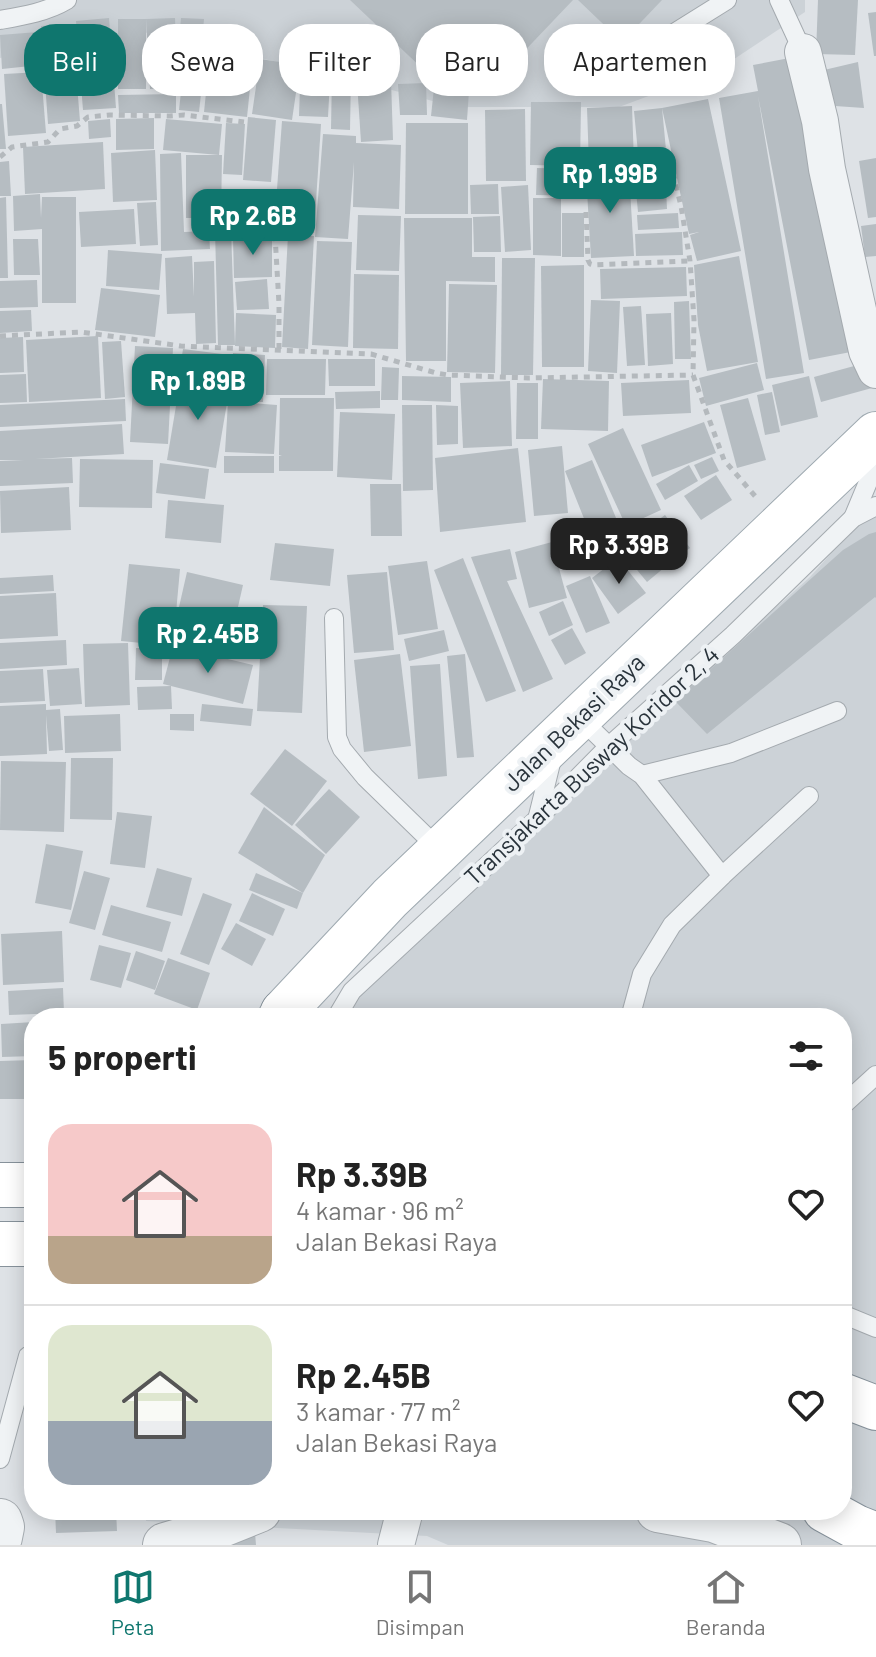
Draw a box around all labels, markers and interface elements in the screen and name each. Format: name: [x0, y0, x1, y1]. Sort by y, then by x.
chip: Beli: [24, 24, 126, 96]
chip: Sewa: [142, 24, 263, 96]
chip: Filter: [279, 24, 400, 96]
chip: Baru: [416, 24, 528, 96]
chip: Apartemen: [544, 24, 735, 96]
pin: Rp 1.99B: [527, 147, 693, 215]
text: Rp 1.99B: [562, 157, 658, 188]
pin: Rp 2.6B: [179, 189, 327, 257]
text: Rp 2.6B: [209, 199, 297, 230]
pin: Rp 1.89B: [115, 354, 281, 422]
text: Rp 1.89B: [150, 364, 246, 395]
pin: Rp 3.39B: [536, 518, 702, 586]
text: Rp 3.39B: [569, 528, 669, 559]
pin: Rp 2.45B: [125, 607, 291, 675]
text: Rp 2.45B: [156, 617, 260, 648]
street label: Transjakarta Busway Koridor 2, 4: [458, 639, 724, 891]
street label: Jalan Bekasi Raya: [496, 647, 650, 797]
icon: filters: [784, 1034, 828, 1078]
text: 5 properti: [48, 1036, 197, 1077]
text: Rp 3.39B: [296, 1153, 428, 1194]
icon: home: [112, 1156, 208, 1252]
icon: heart: [784, 1182, 828, 1226]
text: 4 kamar · 96 m²: [296, 1194, 464, 1225]
text: Jalan Bekasi Raya: [296, 1225, 497, 1256]
text: Rp 2.45B: [296, 1354, 431, 1395]
icon: home: [112, 1357, 208, 1453]
icon: heart: [784, 1383, 828, 1427]
text: 3 kamar · 77 m²: [296, 1395, 461, 1426]
text: Jalan Bekasi Raya: [296, 1426, 497, 1457]
tab: Peta: [111, 1565, 155, 1639]
tab: Disimpan: [376, 1565, 465, 1639]
tab: Beranda: [686, 1565, 765, 1639]

